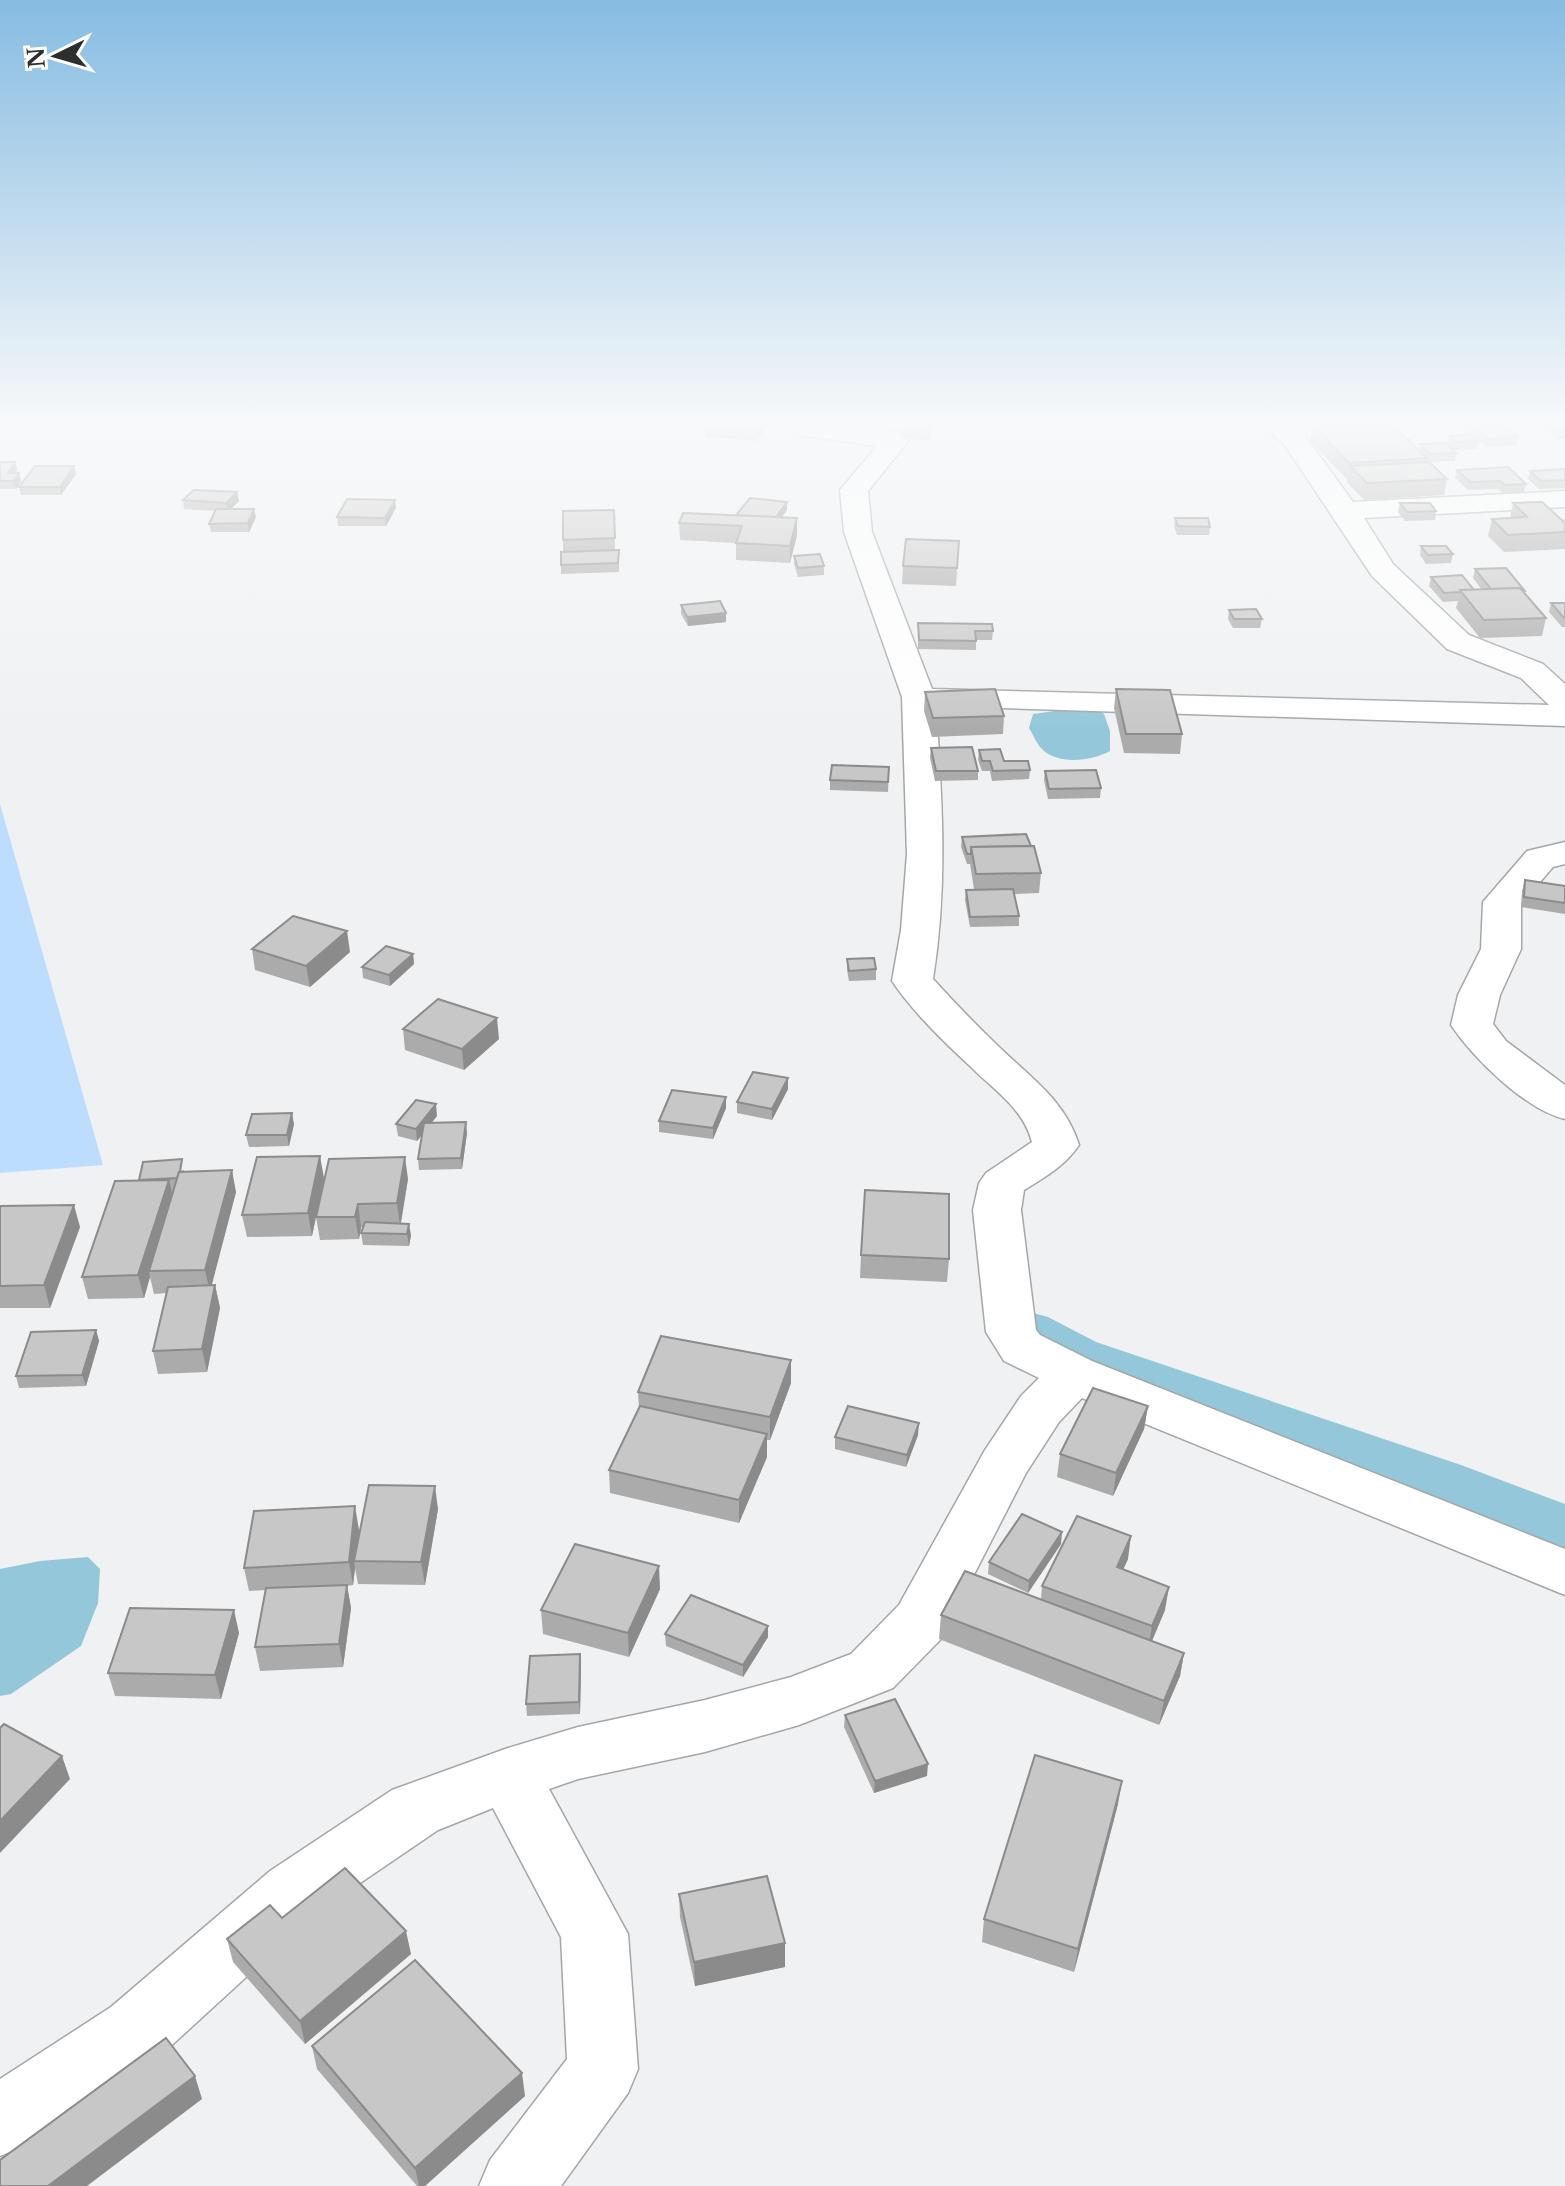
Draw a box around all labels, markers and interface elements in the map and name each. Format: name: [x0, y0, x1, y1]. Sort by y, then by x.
north arrow: [16, 16, 96, 96]
text: N: [22, 46, 51, 69]

